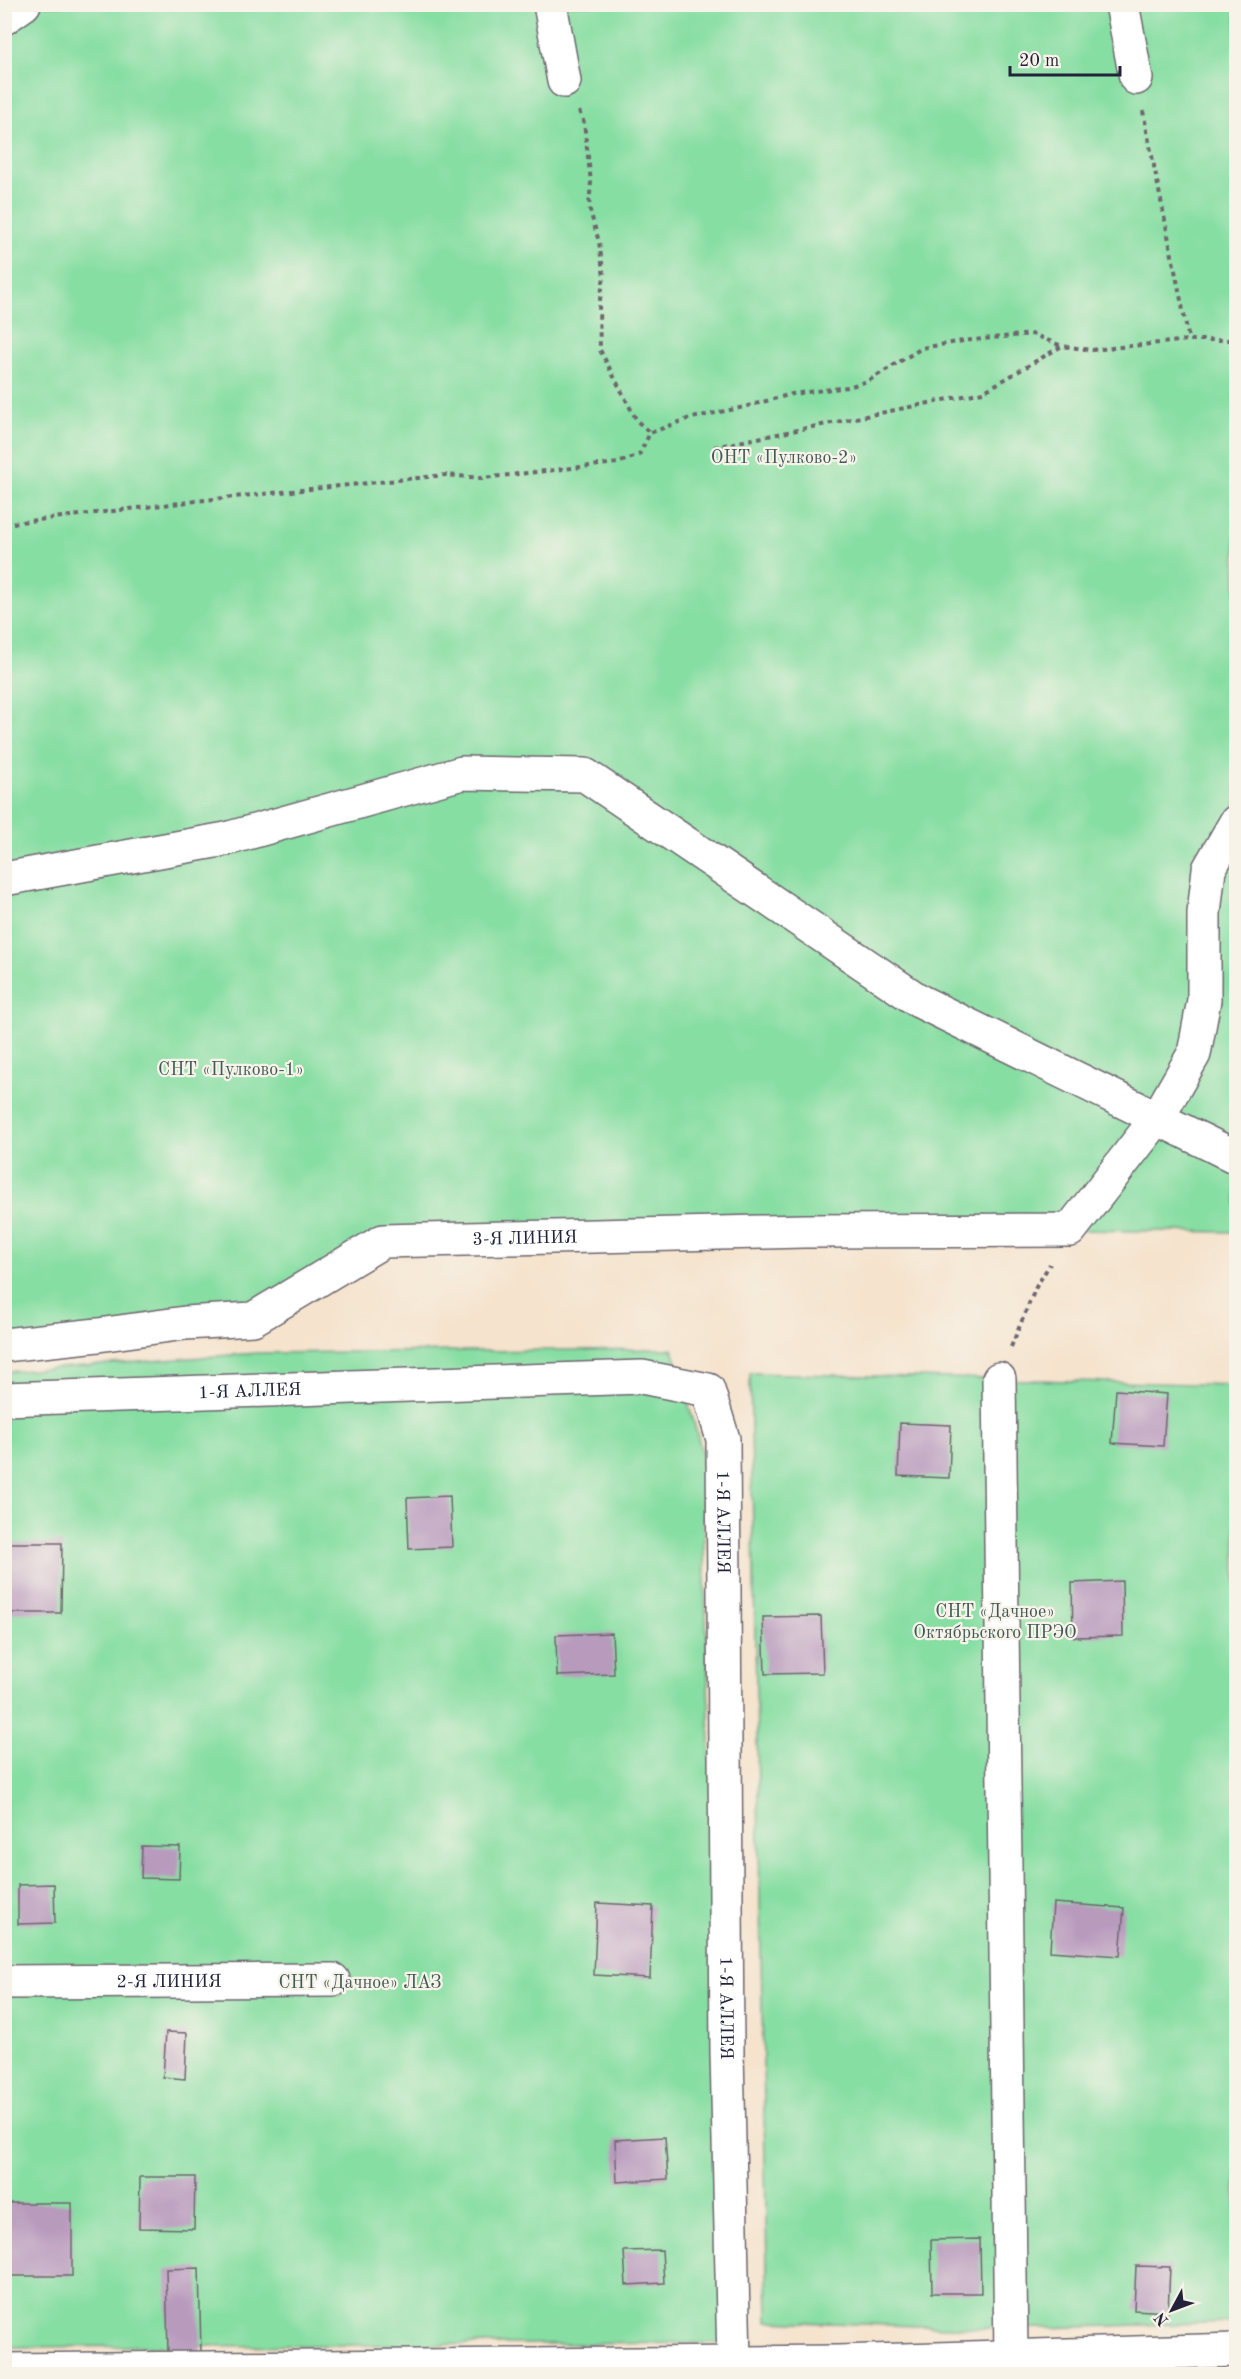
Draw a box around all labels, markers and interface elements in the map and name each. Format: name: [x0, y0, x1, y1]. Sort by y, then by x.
scale bar: [1010, 39, 1120, 77]
text: 20 m: [1019, 52, 1059, 70]
park label: ОНТ «Пулково-2»: [711, 449, 857, 467]
park label: СНТ «Пулково-1»: [158, 1061, 304, 1079]
street label: 3-Я ЛИНИЯ: [472, 1228, 578, 1249]
street label: 1-Я АЛЛЕЯ: [198, 1381, 302, 1402]
street label: 1-Я АЛЛЕЯ: [713, 1471, 732, 1574]
park label: СНТ «Дачное» Октябрьского ПРЭО: [913, 1603, 1077, 1642]
street label: 1-Я АЛЛЕЯ: [716, 1957, 735, 2060]
street label: 2-Я ЛИНИЯ: [116, 1973, 222, 1991]
park label: СНТ «Дачное» ЛАЗ: [278, 1974, 442, 1992]
north arrow: [1142, 2280, 1202, 2340]
text: N: [1152, 2308, 1172, 2328]

